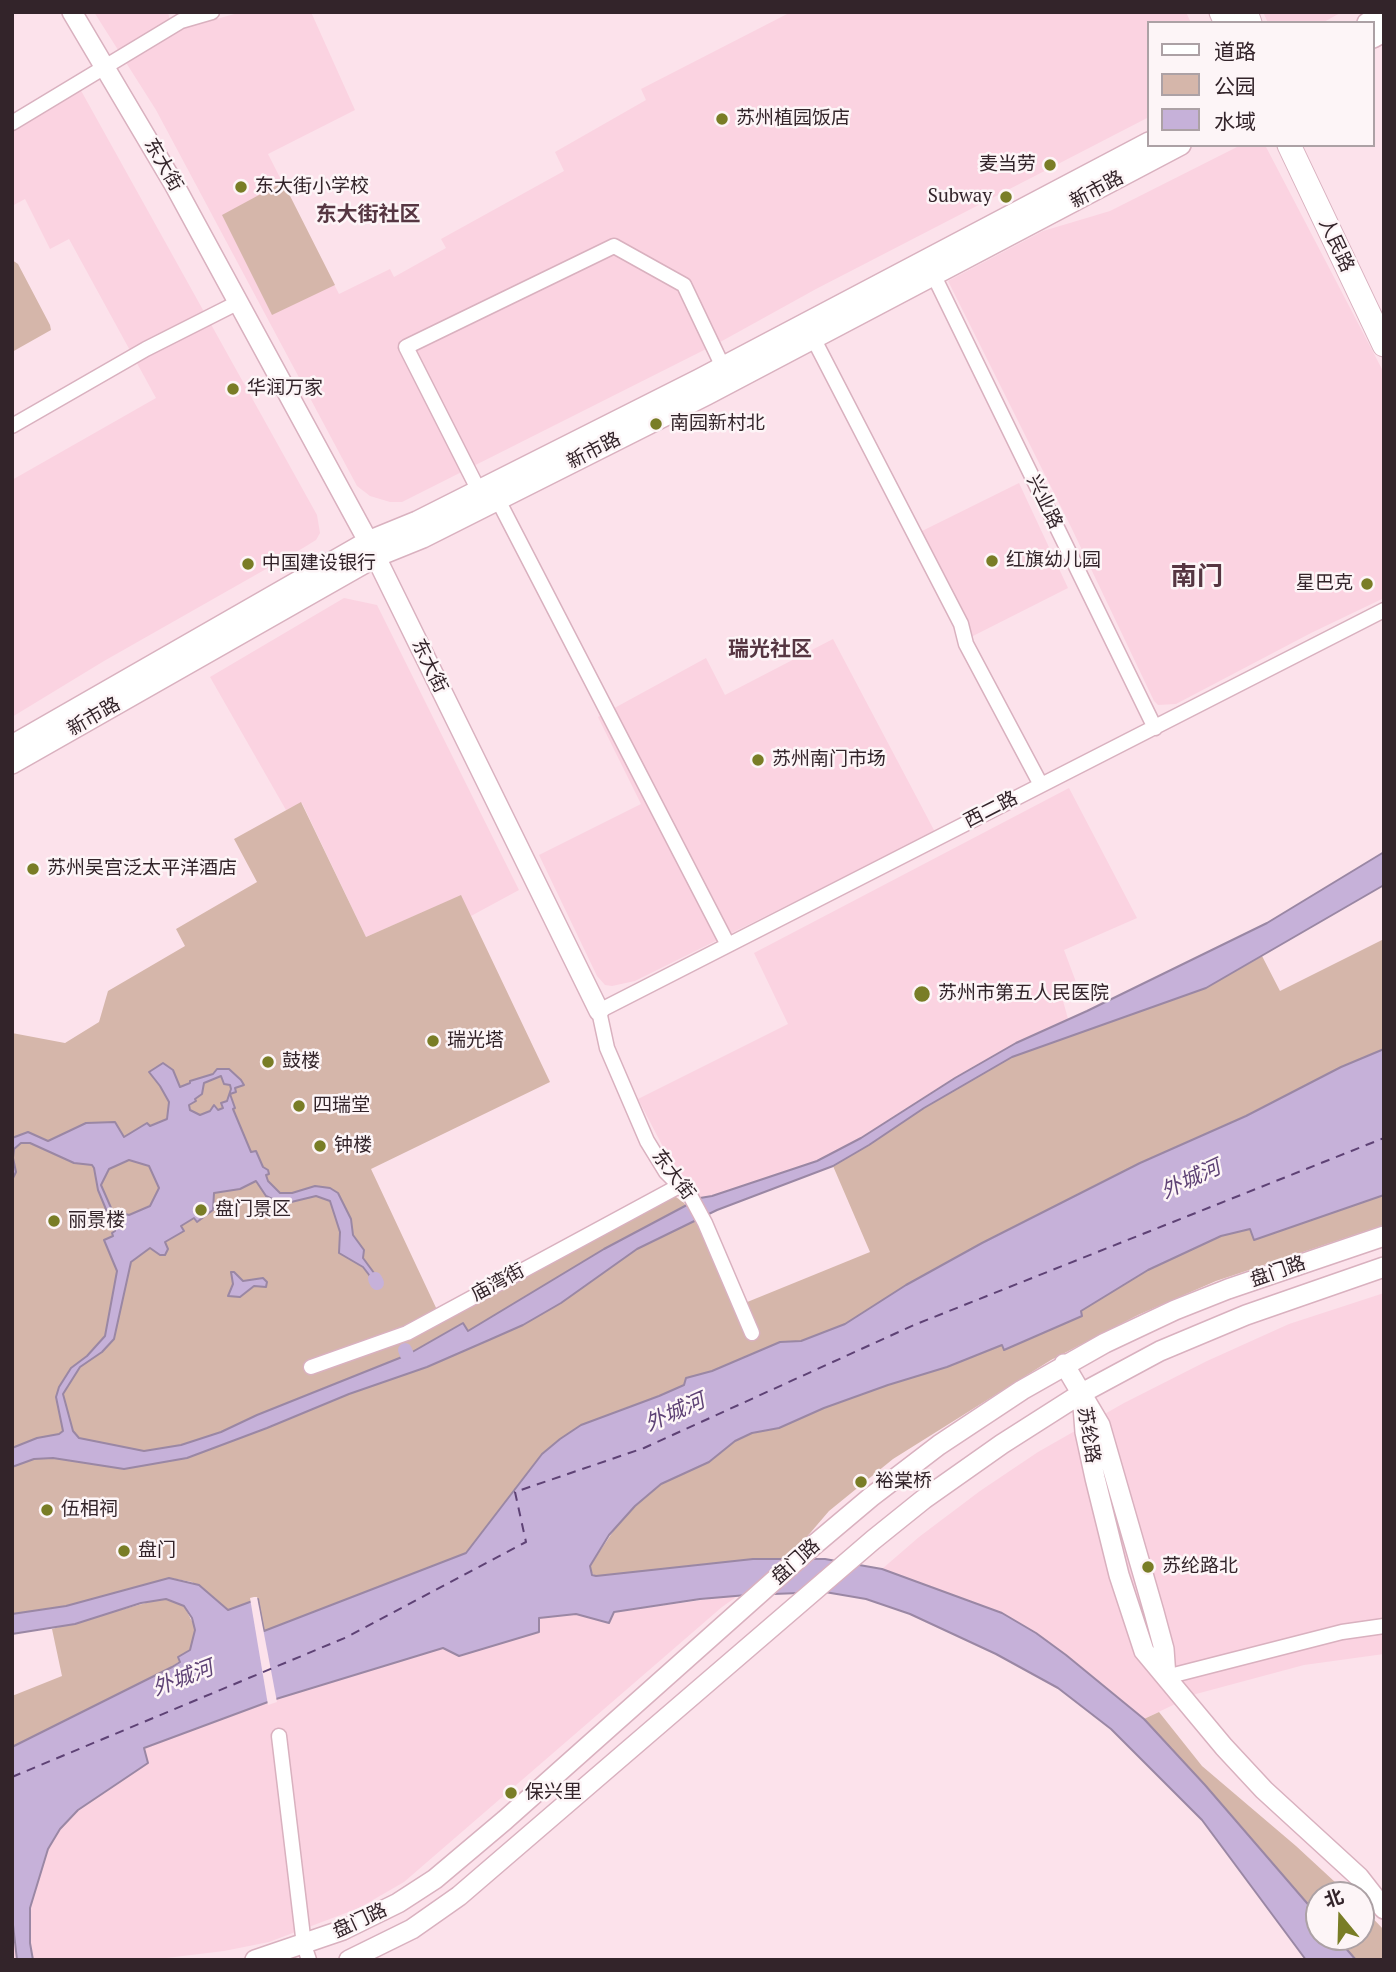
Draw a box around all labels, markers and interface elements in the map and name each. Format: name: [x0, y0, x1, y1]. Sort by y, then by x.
legend: [1148, 21, 1375, 147]
text: 道路: [1214, 37, 1256, 65]
text: 公园: [1214, 72, 1256, 100]
text: 水域: [1214, 107, 1256, 135]
place label: 苏州植园饭店: [736, 108, 850, 130]
marker: 苏州植园饭店: [714, 111, 730, 127]
street label: 东大街: [139, 135, 187, 195]
place label: 麦当劳: [979, 154, 1036, 176]
marker: 麦当劳: [1042, 157, 1058, 173]
street label: 新市路: [1066, 167, 1128, 213]
place label: 东大街小学校: [255, 176, 369, 198]
marker: 东大街小学校: [233, 179, 249, 195]
place label: Subway: [928, 186, 992, 208]
marker: Subway: [998, 189, 1014, 205]
district label: 东大街社区: [316, 202, 420, 228]
street label: 人民路: [1314, 214, 1358, 276]
place label: 华润万家: [247, 378, 323, 400]
marker: 华润万家: [225, 381, 241, 397]
place label: 南园新村北: [670, 413, 765, 435]
marker: 南园新村北: [648, 416, 664, 432]
street label: 新市路: [563, 428, 625, 474]
street label: 兴业路: [1021, 471, 1067, 533]
place label: 红旗幼儿园: [1006, 550, 1101, 572]
place label: 中国建设银行: [262, 553, 376, 575]
marker: 红旗幼儿园: [984, 553, 1000, 569]
marker: 中国建设银行: [240, 556, 256, 572]
district label: 南门: [1171, 562, 1223, 594]
place label: 星巴克: [1296, 573, 1353, 595]
marker: 星巴克: [1359, 576, 1375, 592]
street label: 东大街: [406, 635, 452, 697]
district label: 瑞光社区: [728, 637, 812, 663]
street label: 新市路: [64, 693, 124, 741]
place label: 苏州南门市场: [772, 749, 886, 771]
marker: 苏州南门市场: [750, 752, 766, 768]
street label: 西二路: [960, 787, 1022, 833]
place label: 苏州吴宫泛太平洋酒店: [47, 858, 237, 880]
marker: 苏州吴宫泛太平洋酒店: [25, 861, 41, 877]
place label: 苏州市第五人民医院: [938, 983, 1109, 1005]
marker: 苏州市第五人民医院: [912, 984, 932, 1004]
place label: 瑞光塔: [447, 1030, 504, 1052]
marker: 瑞光塔: [425, 1033, 441, 1049]
place label: 鼓楼: [282, 1051, 320, 1073]
marker: 鼓楼: [260, 1054, 276, 1070]
place label: 四瑞堂: [313, 1095, 370, 1117]
marker: 四瑞堂: [291, 1098, 307, 1114]
place label: 钟楼: [334, 1135, 372, 1157]
marker: 钟楼: [312, 1138, 328, 1154]
street label: 东大街: [647, 1145, 699, 1205]
water label: 外城河: [1157, 1155, 1225, 1205]
place label: 盘门景区: [215, 1199, 291, 1221]
marker: 盘门景区: [193, 1202, 209, 1218]
place label: 丽景楼: [68, 1210, 125, 1232]
marker: 丽景楼: [46, 1213, 62, 1229]
street label: 盘门路: [1247, 1252, 1309, 1292]
street label: 庙湾街: [467, 1260, 529, 1306]
water label: 外城河: [641, 1389, 709, 1437]
street label: 苏纶路: [1072, 1405, 1104, 1465]
place label: 裕棠桥: [875, 1471, 932, 1493]
marker: 裕棠桥: [853, 1474, 869, 1490]
place label: 伍相祠: [61, 1499, 118, 1521]
marker: 伍相祠: [39, 1502, 55, 1518]
street label: 盘门路: [767, 1534, 825, 1590]
place label: 盘门: [138, 1540, 176, 1562]
marker: 盘门: [116, 1543, 132, 1559]
place label: 苏纶路北: [1162, 1556, 1238, 1578]
marker: 苏纶路北: [1140, 1559, 1156, 1575]
water label: 外城河: [149, 1656, 217, 1702]
place label: 保兴里: [525, 1782, 582, 1804]
marker: 保兴里: [503, 1785, 519, 1801]
north arrow: [1305, 1881, 1375, 1951]
text: 北: [1321, 1883, 1347, 1912]
street label: 盘门路: [329, 1899, 391, 1943]

